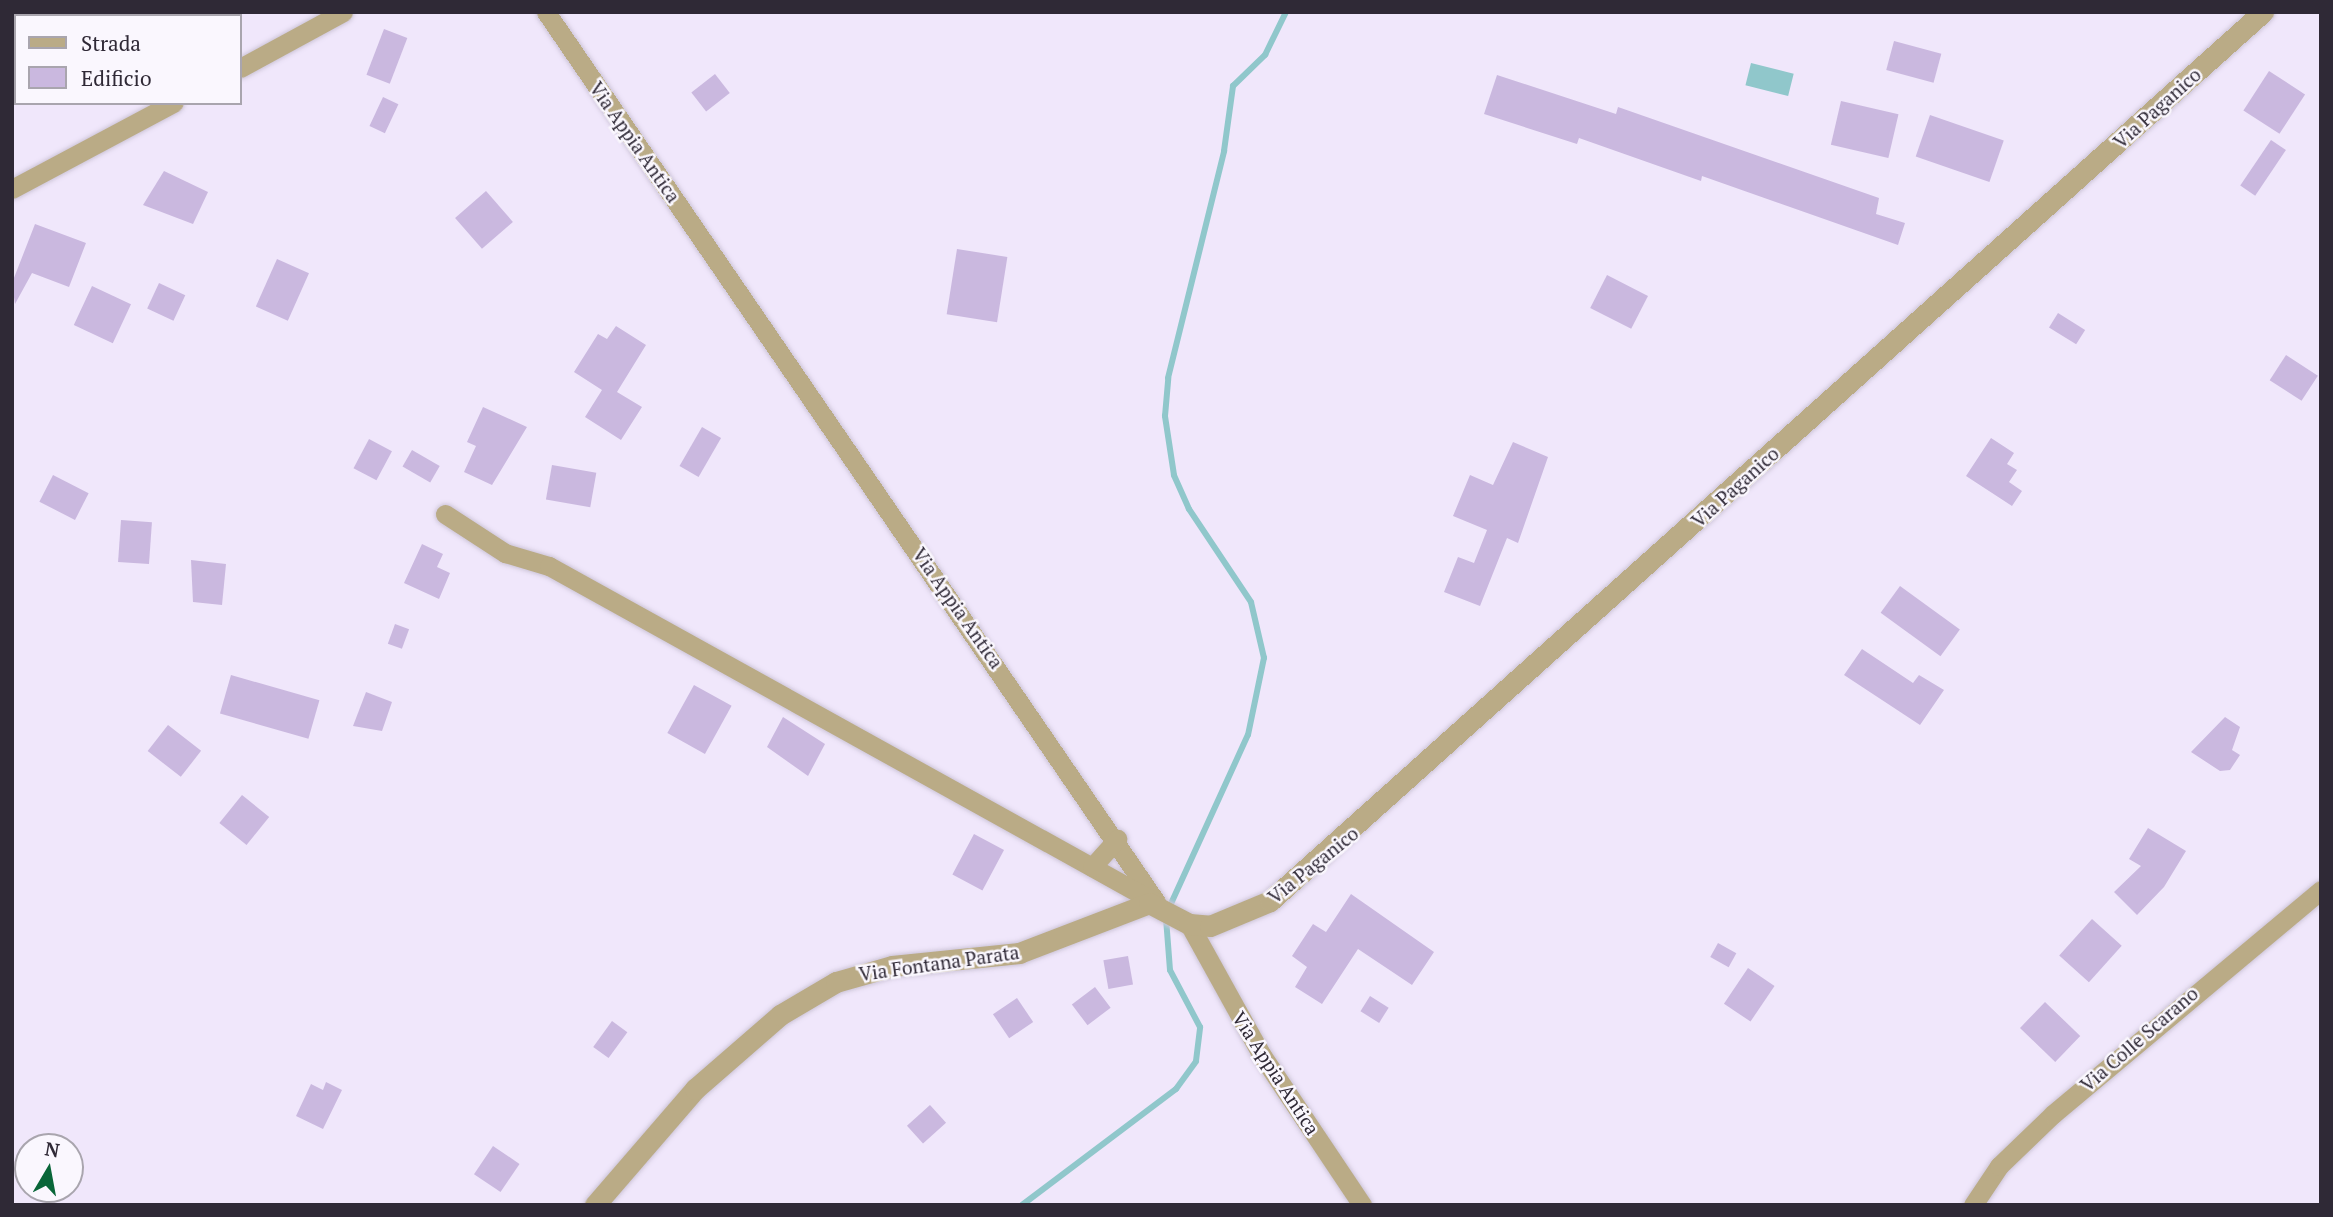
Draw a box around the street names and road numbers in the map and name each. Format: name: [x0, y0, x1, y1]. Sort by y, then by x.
street label: Via Paganico: [2109, 63, 2205, 153]
street label: Via Appia Antica: [585, 77, 685, 207]
street label: Via Paganico: [1687, 442, 1783, 532]
street label: Via Appia Antica: [908, 543, 1008, 673]
street label: Via Paganico: [1263, 822, 1363, 908]
street label: Via Fontana Parata: [857, 940, 1021, 986]
street label: Via Colle Scarano: [2076, 982, 2202, 1096]
street label: Via Appia Antica: [1228, 1007, 1324, 1139]

